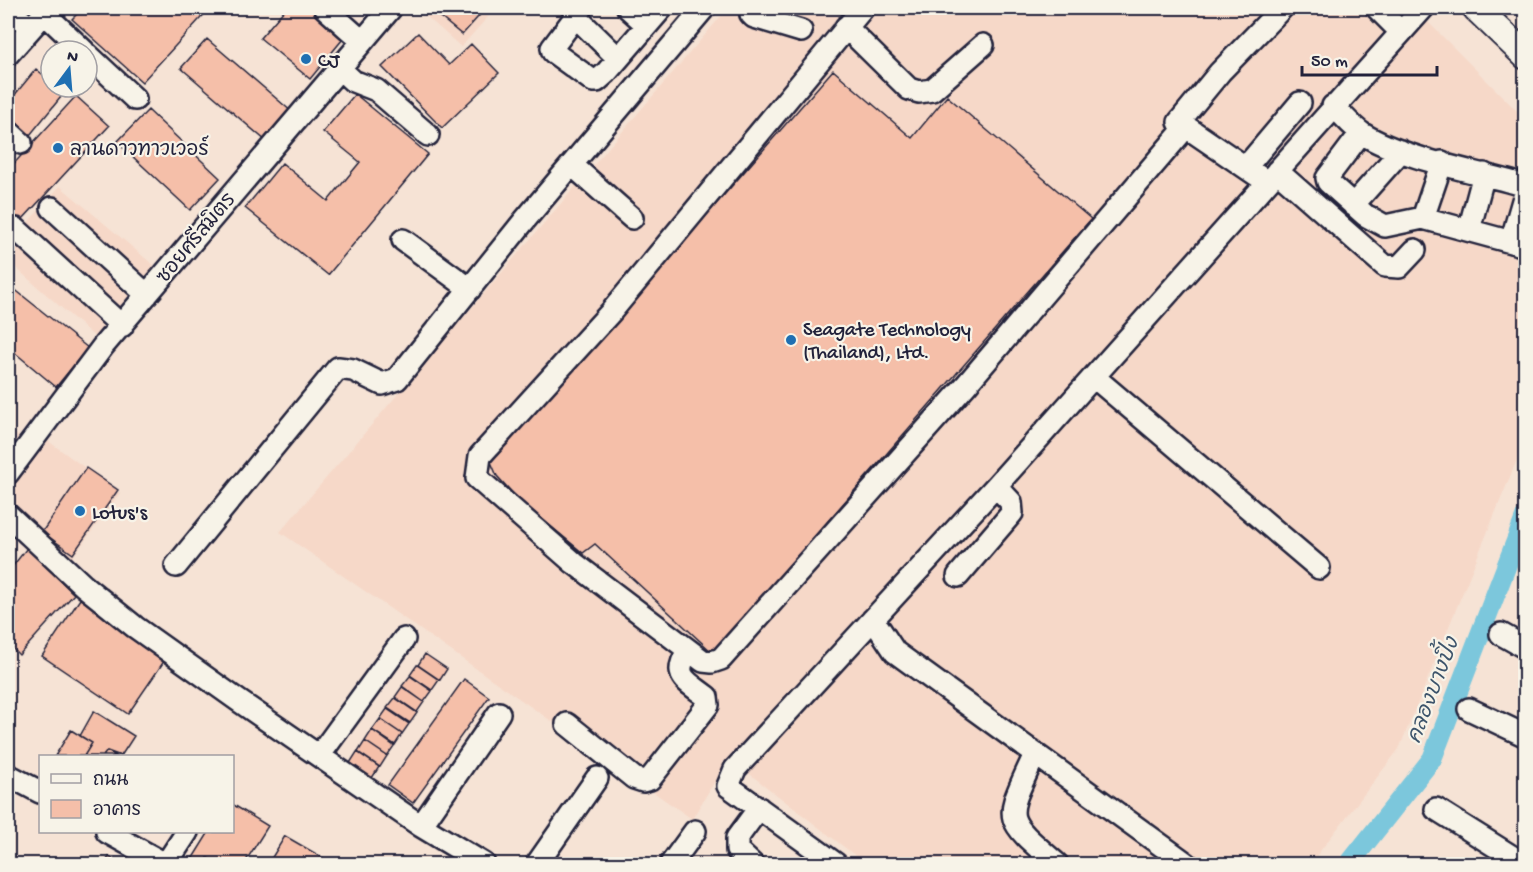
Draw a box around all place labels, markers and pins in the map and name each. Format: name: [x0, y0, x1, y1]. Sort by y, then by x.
place label: CJ: [318, 51, 341, 74]
marker: CJ: [299, 52, 313, 66]
place label: ลานดาวทาวเวอร์: [70, 135, 210, 163]
marker: ลานดาวทาวเวอร์: [51, 141, 65, 155]
place label: Seagate Technology (Thailand), Ltd.: [803, 320, 971, 366]
marker: Seagate Technology (Thailand), Ltd.: [784, 333, 798, 347]
place label: Lotus's: [92, 503, 148, 526]
marker: Lotus's: [73, 504, 87, 518]

